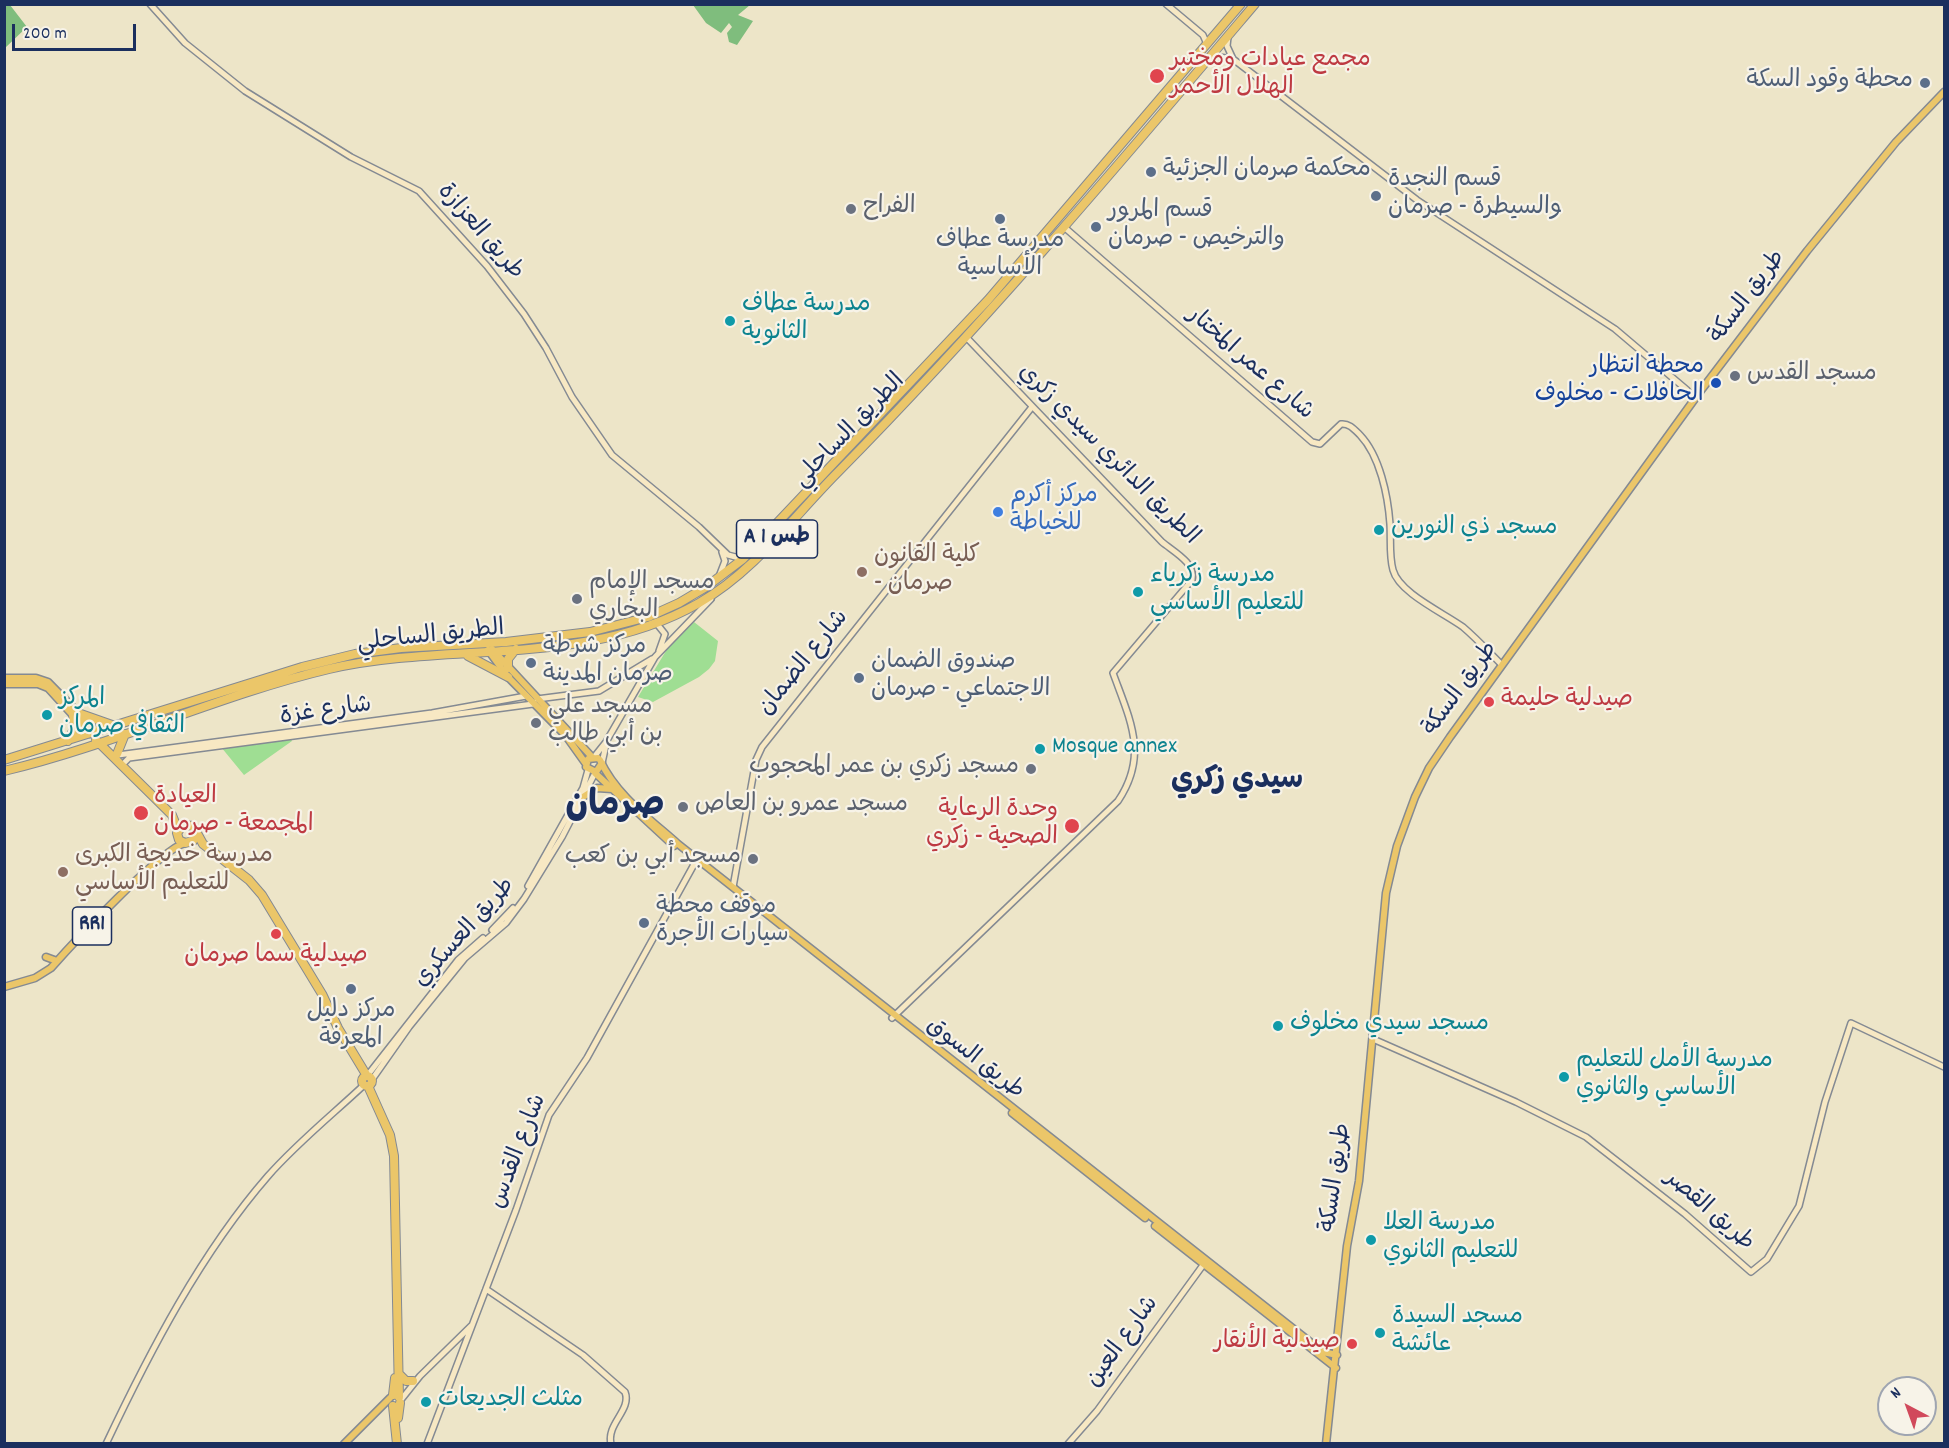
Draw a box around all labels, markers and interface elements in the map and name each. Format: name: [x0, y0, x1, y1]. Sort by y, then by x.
scale bar: [15, 12, 140, 50]
text: 200 m: [23, 22, 67, 47]
place label: مجمع عيادات ومختبر الهلال الأحمر: [1170, 48, 1371, 104]
marker: مجمع عيادات ومختبر الهلال الأحمر: [1148, 67, 1166, 85]
place label: محطة وقود السكة: [1747, 69, 1913, 97]
marker: محطة وقود السكة: [1918, 76, 1932, 90]
place label: محكمة صرمان الجزئية: [1163, 158, 1371, 186]
marker: محكمة صرمان الجزئية: [1144, 165, 1158, 179]
place label: قسم النجدة والسيطرة - صرمان: [1388, 168, 1563, 224]
street label: طريق العزازة: [429, 179, 529, 287]
marker: قسم النجدة والسيطرة - صرمان: [1369, 189, 1383, 203]
place label: الفراح: [863, 195, 916, 223]
place label: قسم المرور والترخيص - صرمان: [1108, 199, 1285, 255]
marker: الفراح: [844, 202, 858, 216]
marker: مدرسة عطاف الأساسية: [993, 212, 1007, 226]
marker: قسم المرور والترخيص - صرمان: [1089, 220, 1103, 234]
place label: مدرسة عطاف الأساسية: [936, 229, 1064, 285]
street label: طريق السكة: [1704, 246, 1794, 350]
place label: مدرسة عطاف الثانوية: [742, 293, 871, 349]
street label: شارع عمر المختار: [1180, 302, 1318, 428]
marker: مدرسة عطاف الثانوية: [723, 314, 737, 328]
place label: محطة انتظار الحافلات - مخلوف: [1535, 355, 1704, 411]
street label: الطريق الدائري سيدي زكري: [1010, 359, 1204, 553]
place label: مسجد القدس: [1747, 362, 1877, 390]
street label: الطريق الساحلي: [789, 369, 913, 495]
marker: مسجد القدس: [1728, 369, 1742, 383]
marker: محطة انتظار الحافلات - مخلوف: [1709, 376, 1723, 390]
place label: مركز أكرم للخياطة: [1010, 484, 1098, 540]
marker: مركز أكرم للخياطة: [991, 505, 1005, 519]
place label: مسجد ذي النورين: [1391, 516, 1557, 544]
road number: A 1 طس: [736, 520, 818, 558]
marker: مسجد ذي النورين: [1372, 523, 1386, 537]
place label: كلية القانون - صرمان: [874, 544, 980, 600]
place label: مدرسة زكرياء للتعليم الأساسي: [1150, 564, 1304, 620]
marker: كلية القانون - صرمان: [855, 565, 869, 579]
place label: مسجد الإمام البخاري: [589, 571, 715, 627]
marker: مدرسة زكرياء للتعليم الأساسي: [1131, 585, 1145, 599]
marker: مسجد الإمام البخاري: [570, 592, 584, 606]
street label: شارع الضمان: [754, 605, 856, 723]
street label: الطريق الساحلي: [356, 616, 506, 660]
place label: مركز شرطة صرمان المدينة: [543, 635, 673, 691]
street label: طريق السكة: [1418, 637, 1506, 743]
place label: صندوق الضمان الاجتماعي - صرمان: [871, 650, 1050, 706]
marker: مركز شرطة صرمان المدينة: [524, 656, 538, 670]
marker: صندوق الضمان الاجتماعي - صرمان: [852, 671, 866, 685]
place label: المركز الثقافي صرمان: [59, 687, 185, 743]
place label: صيدلية حليمة: [1501, 688, 1633, 716]
street label: شارع غزة: [278, 692, 374, 734]
place label: مسجد علي بن أبي طالب: [548, 695, 663, 751]
marker: صيدلية حليمة: [1482, 695, 1496, 709]
marker: المركز الثقافي صرمان: [40, 708, 54, 722]
marker: مسجد علي بن أبي طالب: [529, 716, 543, 730]
place label: Mosque annex: [1052, 735, 1177, 763]
marker: Mosque annex: [1033, 742, 1047, 756]
place label: مسجد زكري بن عمر المحجوب: [749, 755, 1019, 783]
marker: مسجد زكري بن عمر المحجوب: [1024, 762, 1038, 776]
district label: سيدي زكري: [1171, 765, 1303, 801]
place label: العيادة المجمعة - صرمان: [154, 785, 314, 841]
district label: صرمان: [565, 787, 665, 831]
place label: مسجد عمرو بن العاص: [695, 793, 908, 821]
place label: وحدة الرعاية الصحية - زكري: [926, 798, 1058, 854]
marker: مسجد عمرو بن العاص: [676, 800, 690, 814]
marker: العيادة المجمعة - صرمان: [132, 804, 150, 822]
marker: وحدة الرعاية الصحية - زكري: [1063, 817, 1081, 835]
place label: مدرسة خديجة الكبرى للتعليم الأساسي: [75, 844, 273, 900]
place label: مسجد أبي بن كعب: [565, 845, 741, 873]
marker: مسجد أبي بن كعب: [746, 852, 760, 866]
marker: مدرسة خديجة الكبرى للتعليم الأساسي: [56, 865, 70, 879]
street label: طريق العسكري: [409, 873, 523, 995]
place label: موقف محطة سيارات الأجرة: [656, 895, 789, 951]
road number: RR1: [72, 907, 112, 945]
marker: موقف محطة سيارات الأجرة: [637, 916, 651, 930]
marker: صيدلية سما صرمان: [269, 927, 283, 941]
place label: صيدلية سما صرمان: [184, 944, 368, 972]
marker: مركز دليل المعرفة: [344, 982, 358, 996]
place label: مركز دليل المعرفة: [306, 999, 396, 1055]
place label: مسجد سيدي مخلوف: [1290, 1012, 1489, 1040]
street label: طريق السوق: [919, 1013, 1029, 1107]
marker: مسجد سيدي مخلوف: [1271, 1019, 1285, 1033]
place label: مدرسة الأمل للتعليم الأساسي والثانوي: [1576, 1049, 1773, 1105]
marker: مدرسة الأمل للتعليم الأساسي والثانوي: [1557, 1070, 1571, 1084]
street label: شارع القدس: [485, 1091, 555, 1213]
street label: طريق السكة: [1316, 1122, 1360, 1234]
street label: طريق القصر: [1657, 1165, 1759, 1259]
place label: مدرسة العلا للتعليم الثانوي: [1383, 1212, 1518, 1268]
marker: مدرسة العلا للتعليم الثانوي: [1364, 1233, 1378, 1247]
street label: شارع العين: [1081, 1292, 1167, 1394]
place label: مسجد السيدة عائشة: [1392, 1305, 1523, 1361]
marker: مسجد السيدة عائشة: [1373, 1326, 1387, 1340]
place label: صيدلية الأنقار: [1214, 1330, 1340, 1358]
marker: صيدلية الأنقار: [1345, 1337, 1359, 1351]
north arrow: [1877, 1376, 1937, 1436]
text: N: [1886, 1382, 1907, 1405]
place label: مثلث الجديعات: [438, 1388, 583, 1416]
marker: مثلث الجديعات: [419, 1395, 433, 1409]

